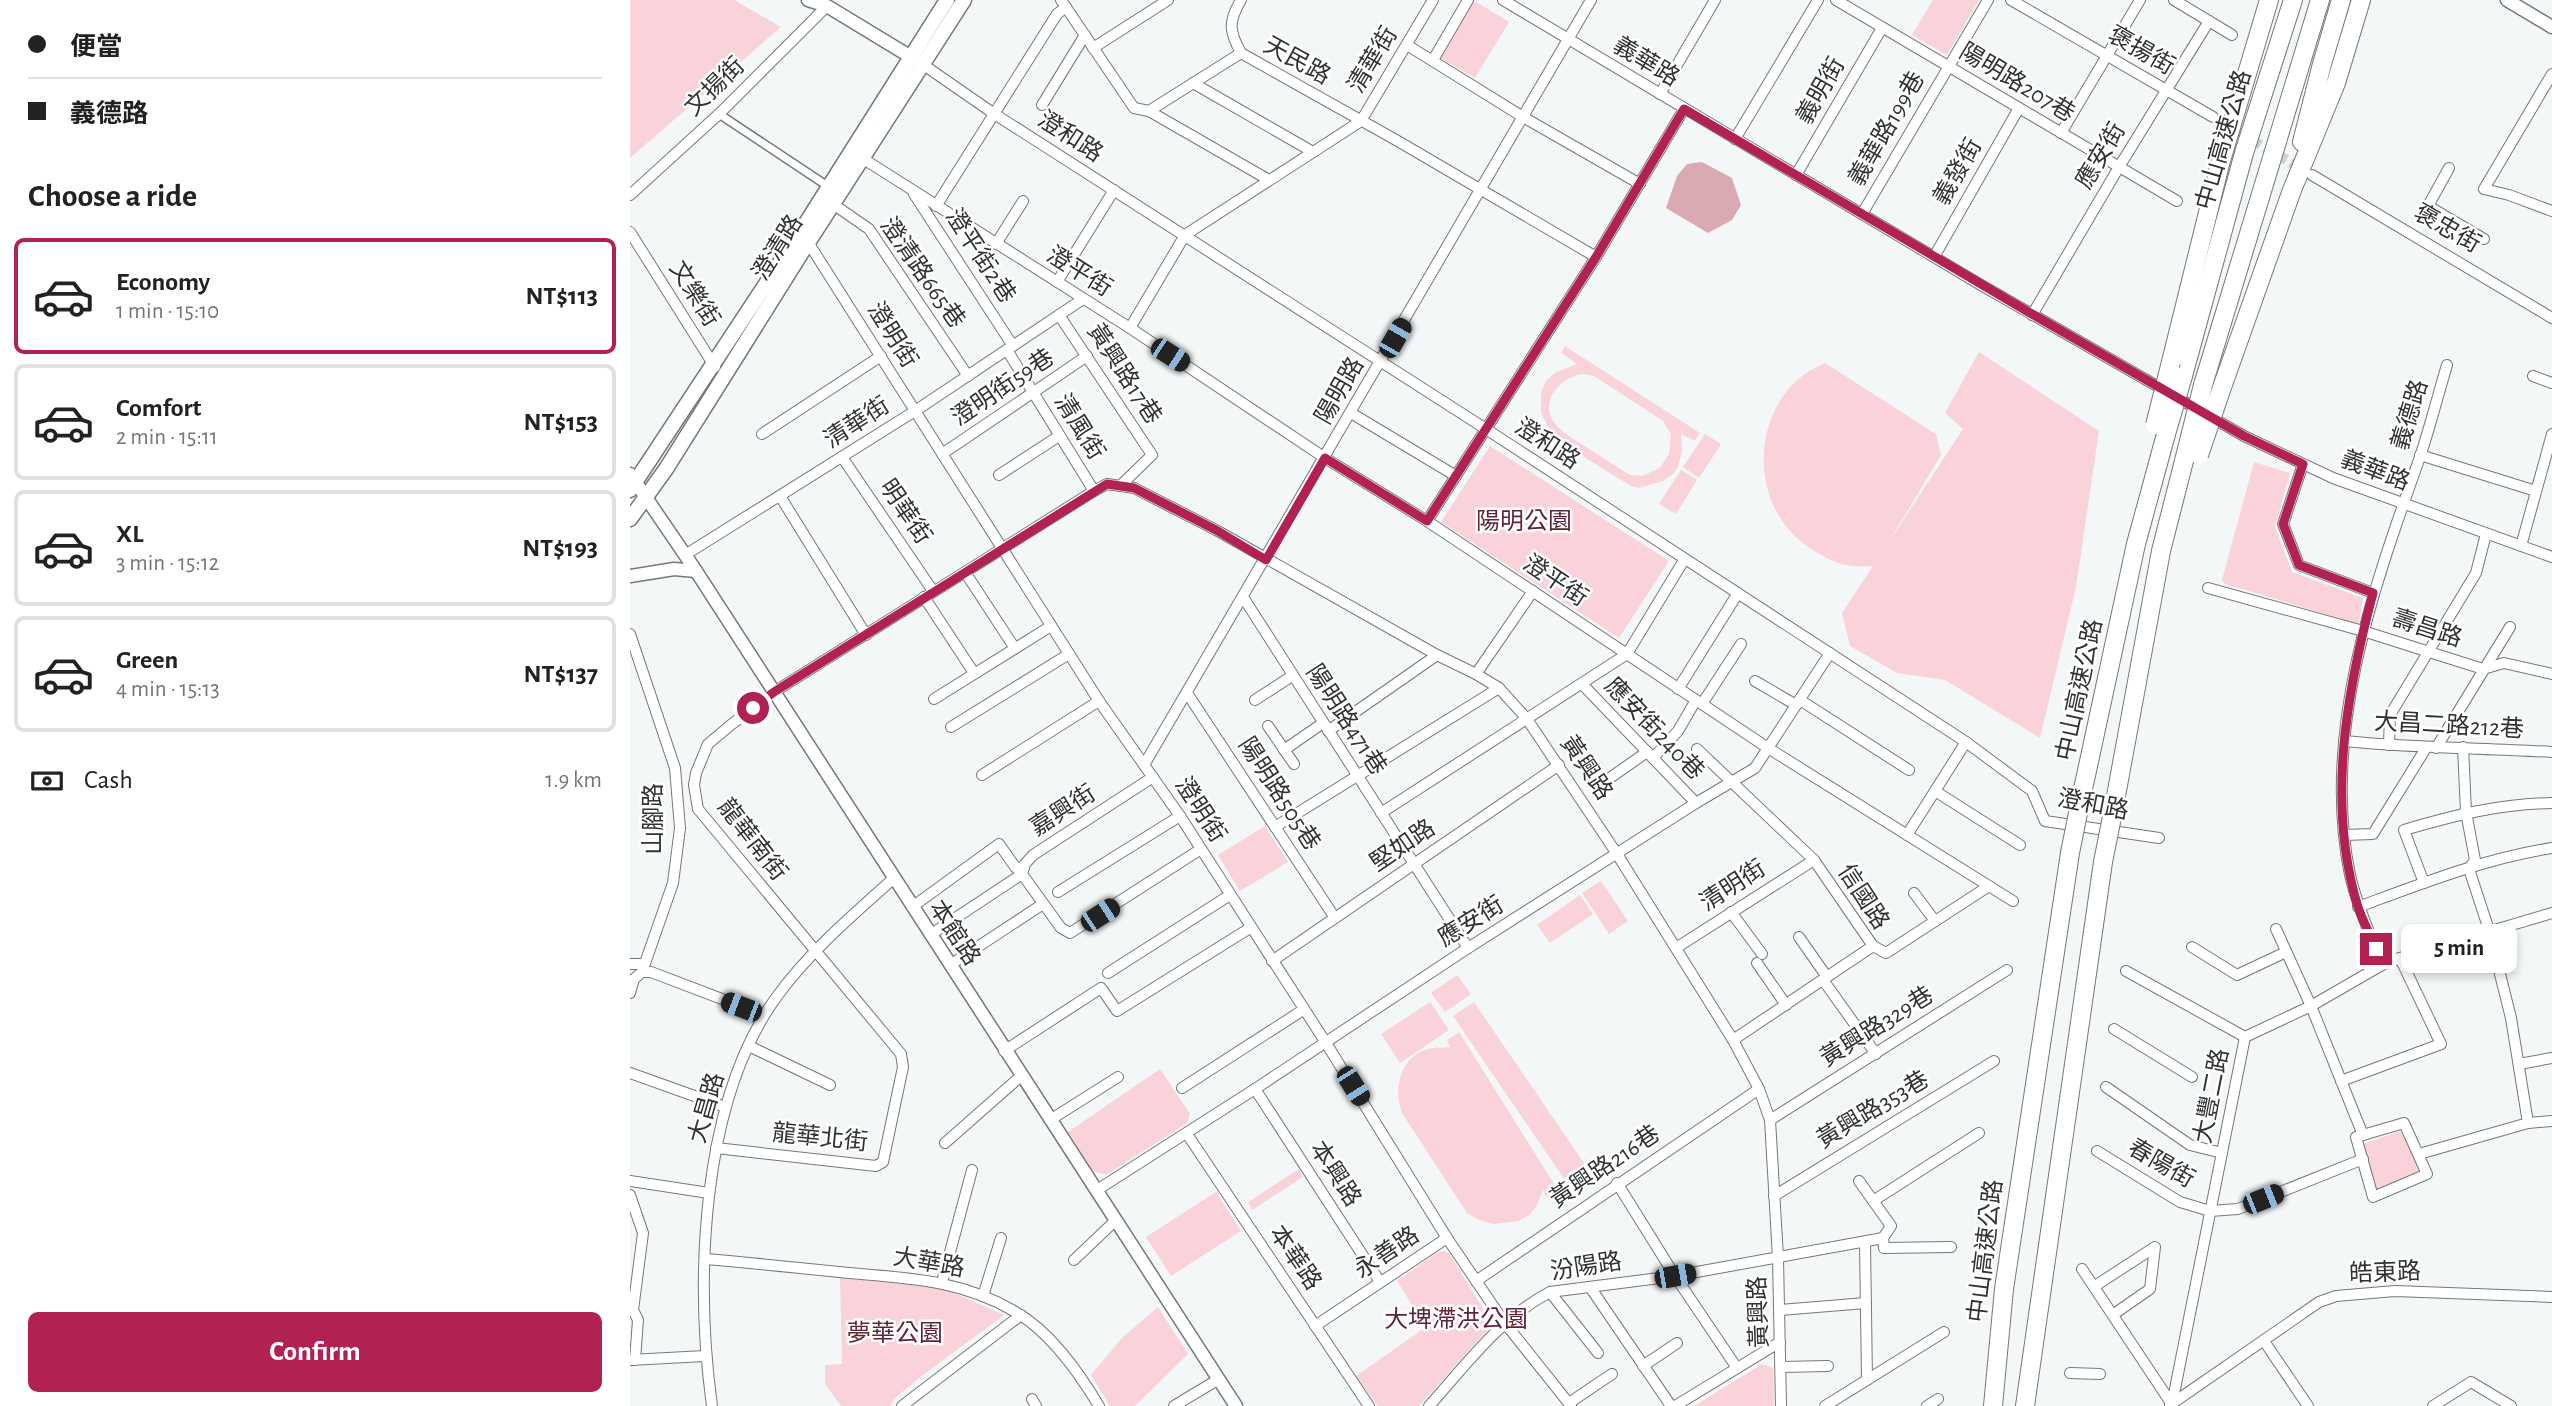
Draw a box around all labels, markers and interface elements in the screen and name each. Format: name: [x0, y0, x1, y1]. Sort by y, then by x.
street label: 褒揚街: [2104, 21, 2179, 79]
street label: 清華街: [1342, 22, 1402, 97]
street label: 天民路: [1260, 31, 1335, 89]
street label: 義華路: [1609, 31, 1684, 91]
text: 便當: [70, 34, 122, 60]
street label: 陽明路207巷: [1955, 38, 2080, 127]
street label: 文揚街: [679, 52, 749, 121]
street label: 義明街: [1791, 53, 1849, 128]
street label: 義華路199巷: [1843, 67, 1929, 190]
street label: 中山高速公路: [2191, 67, 2255, 213]
text: 義德路: [70, 101, 148, 127]
street label: 澄和路: [1033, 106, 1108, 167]
street label: 應安街: [2070, 118, 2130, 193]
street label: 義發街: [1928, 134, 1986, 209]
text: Choose a ride: [28, 180, 197, 212]
street label: 褒忠街: [2410, 199, 2485, 257]
street label: 澄平街2巷: [941, 204, 1021, 307]
street label: 澄清路: [747, 210, 807, 285]
street label: 澄清路665巷: [875, 212, 970, 333]
street label: 澄平街: [1042, 241, 1117, 301]
street label: 文樂街: [665, 256, 725, 331]
icon: car: [32, 265, 95, 328]
text: Economy: [116, 269, 210, 295]
text: NT$113: [525, 283, 598, 309]
street label: 澄明街: [863, 297, 923, 372]
text: 1 min · 15:10: [116, 300, 219, 323]
car: [1376, 315, 1415, 361]
street label: 黃興路17巷: [1083, 318, 1167, 428]
car: [1147, 335, 1194, 375]
street label: 澄明街59巷: [947, 344, 1058, 431]
street label: 陽明路: [1310, 353, 1368, 428]
street label: 義德路: [2386, 376, 2432, 453]
street label: 清風街: [1050, 389, 1110, 464]
icon: car: [32, 391, 95, 454]
street label: 清華街: [819, 392, 894, 453]
text: Comfort: [116, 395, 201, 421]
text: NT$153: [524, 409, 598, 435]
street label: 澄和路: [1510, 413, 1585, 474]
text: 2 min · 15:11: [116, 426, 218, 449]
street label: 義華路: [2337, 445, 2414, 495]
street label: 明華街: [875, 474, 937, 549]
park label: 陽明公園: [1476, 509, 1572, 534]
icon: car: [32, 517, 95, 580]
text: XL: [116, 521, 143, 547]
text: NT$193: [522, 535, 598, 561]
street label: 澄平街: [1518, 549, 1593, 611]
text: 3 min · 15:12: [116, 552, 219, 575]
street label: 壽昌路: [2389, 605, 2466, 652]
street label: 中山高速公路: [2051, 617, 2107, 763]
icon: car: [32, 643, 95, 706]
text: Green: [116, 647, 178, 673]
street label: 陽明路471巷: [1302, 660, 1392, 779]
text: NT$137: [524, 661, 598, 687]
street label: 應安街240巷: [1600, 672, 1710, 785]
text: 4 min · 15:13: [116, 678, 220, 701]
route start: [737, 692, 769, 724]
street label: 大昌二路212巷: [2373, 708, 2525, 742]
street label: 黃興路: [1556, 730, 1618, 805]
street label: 陽明路505巷: [1234, 732, 1326, 855]
icon: cash: [28, 762, 66, 800]
text: Cash: [84, 767, 133, 793]
text: 1.9 km: [545, 769, 602, 792]
street label: 澄明街: [1170, 772, 1231, 847]
street label: 嘉興街: [1025, 780, 1100, 841]
street label: 山腳路: [640, 783, 666, 855]
street label: 澄和路: [2055, 784, 2131, 824]
street label: 龍華南街: [713, 794, 793, 885]
street label: 堅如路: [1365, 814, 1440, 876]
street label: 清明街: [1695, 855, 1770, 916]
street label: 信國路: [1833, 859, 1894, 934]
street label: 應安街: [1433, 891, 1508, 951]
street label: 本館路: [924, 895, 985, 970]
car: [1077, 895, 1124, 935]
callout: 5 min: [2400, 925, 2516, 974]
route end: [2360, 933, 2392, 965]
text: 5 min: [2434, 937, 2484, 960]
street label: 黃興路329巷: [1815, 981, 1938, 1071]
car: [718, 990, 765, 1024]
street label: 大豐二路: [2189, 1046, 2233, 1145]
car: [1333, 1063, 1374, 1109]
street label: 黃興路353巷: [1812, 1066, 1933, 1153]
street label: 大昌路: [684, 1070, 728, 1146]
street label: 龍華北街: [771, 1119, 869, 1155]
street label: 黃興路216巷: [1545, 1120, 1664, 1212]
street label: 春陽街: [2124, 1134, 2199, 1192]
street label: 本興路: [1305, 1136, 1366, 1211]
street label: 中山高速公路: [1963, 1178, 2007, 1324]
car: [2240, 1181, 2287, 1217]
street label: 本華路: [1265, 1220, 1327, 1295]
street label: 永善路: [1349, 1221, 1424, 1283]
street label: 大華路: [891, 1243, 967, 1281]
street label: 汾陽路: [1548, 1248, 1623, 1284]
street label: 皓東路: [2349, 1258, 2421, 1286]
car: [1653, 1262, 1698, 1290]
street label: 黃興路: [1744, 1276, 1772, 1348]
park label: 大埤滯洪公園: [1384, 1306, 1528, 1332]
button: Confirm: [28, 1312, 602, 1392]
park label: 夢華公園: [847, 1320, 943, 1346]

